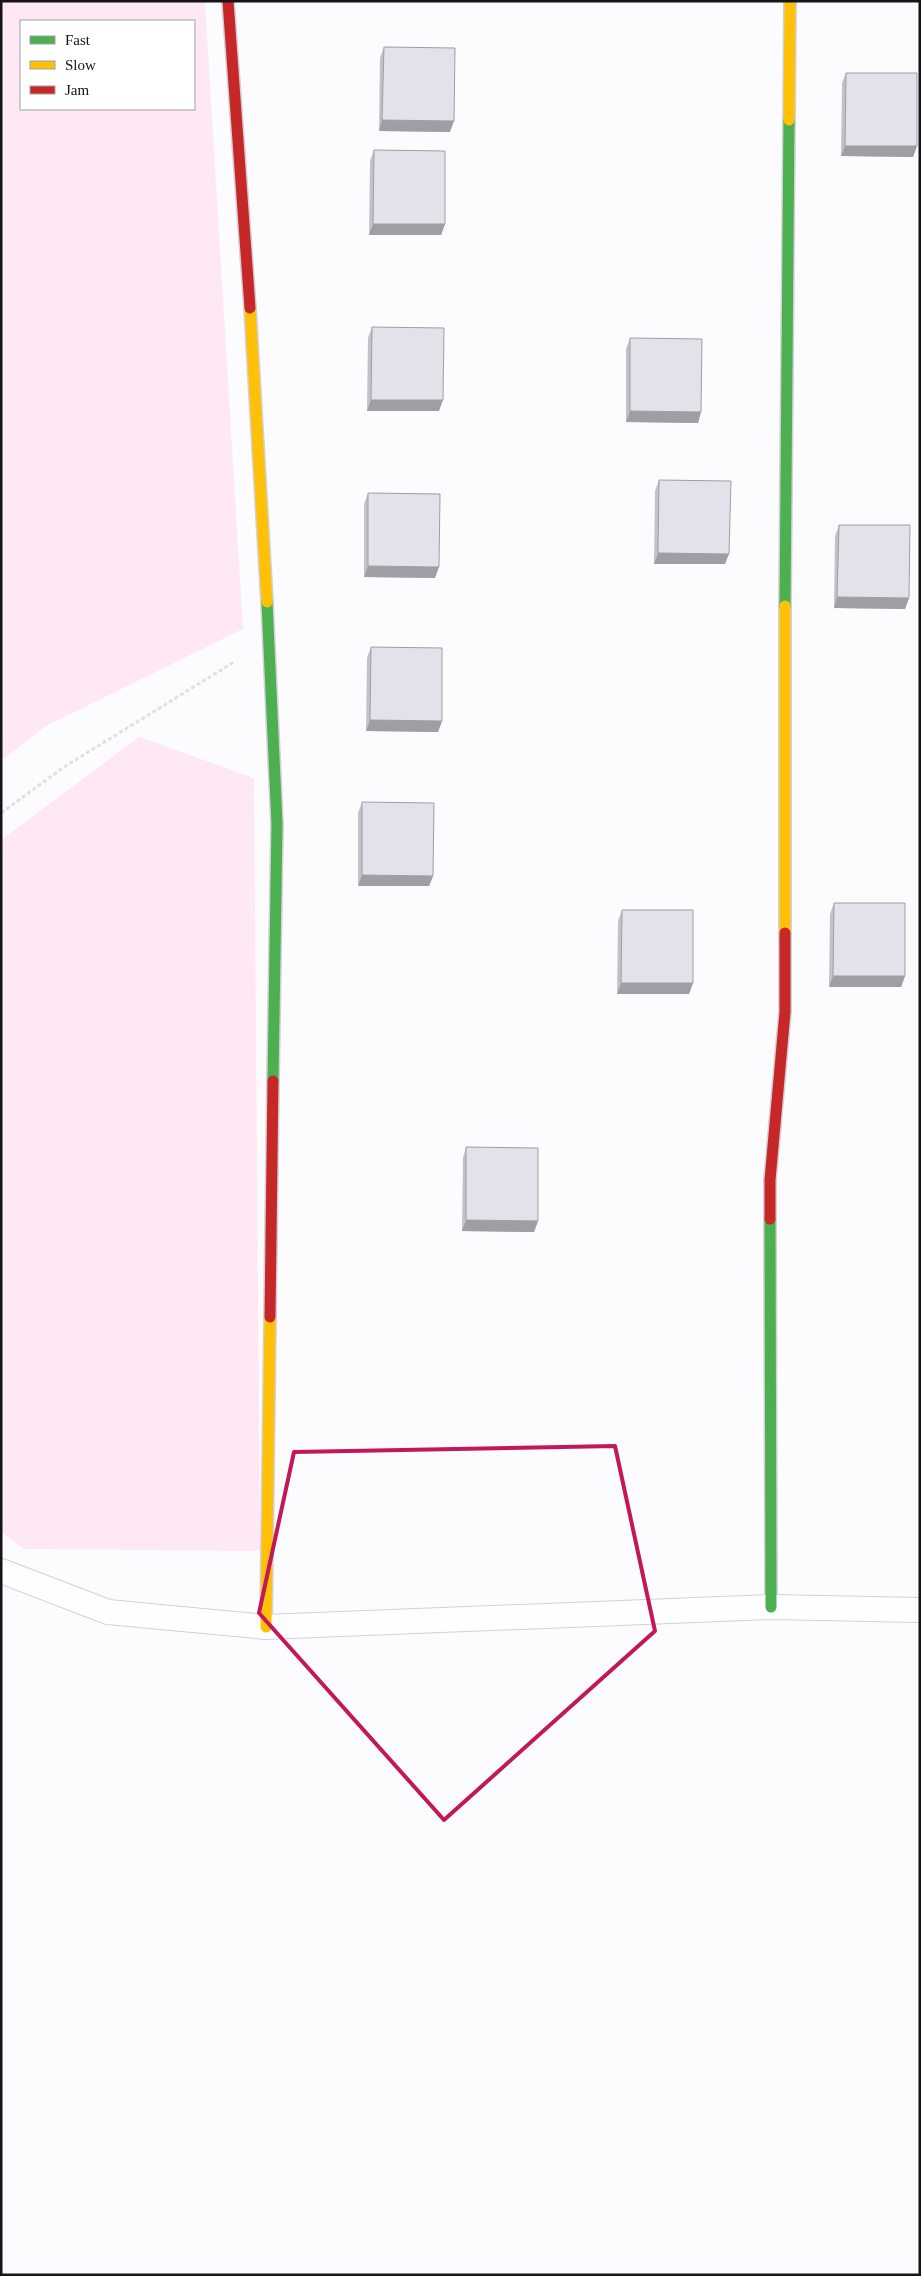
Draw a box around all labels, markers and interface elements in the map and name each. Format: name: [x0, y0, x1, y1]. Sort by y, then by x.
legend: [20, 20, 195, 110]
text: Fast: [65, 32, 91, 48]
text: Slow: [65, 57, 96, 73]
text: Jam: [65, 82, 89, 98]

